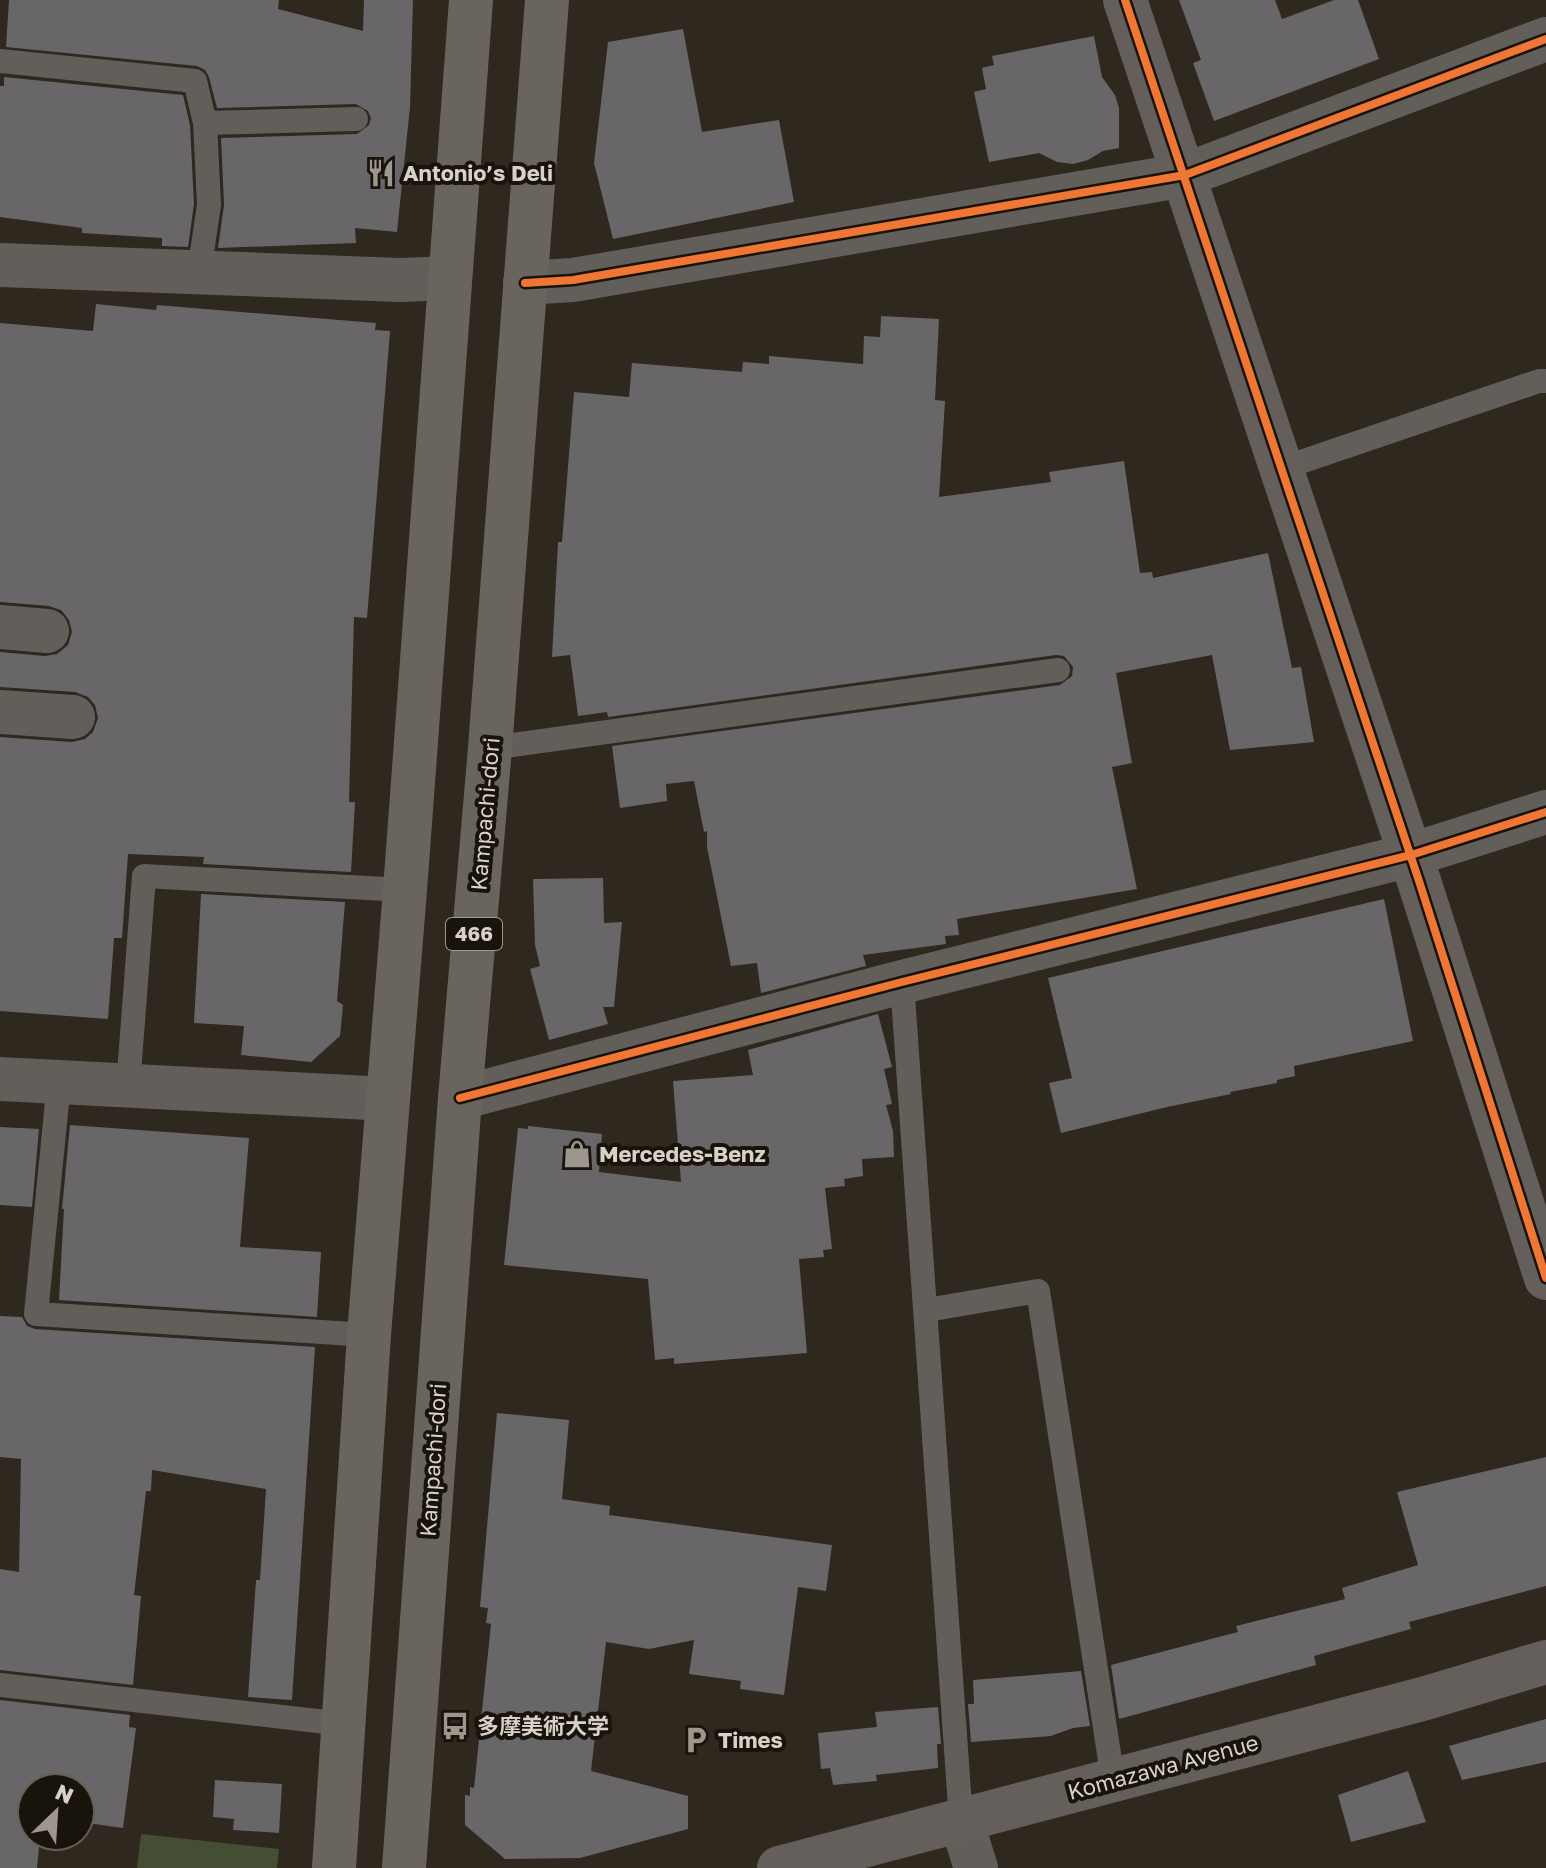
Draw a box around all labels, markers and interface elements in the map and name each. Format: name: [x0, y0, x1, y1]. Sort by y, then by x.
restaurant icon: Antonio’s Deli: [366, 158, 396, 188]
place label: Antonio’s Deli: [403, 159, 553, 186]
street label: Kampachi-dori: [464, 736, 505, 892]
road number: 466: [446, 918, 502, 950]
shop icon: Mercedes-Benz: [562, 1139, 592, 1169]
place label: Mercedes-Benz: [599, 1140, 766, 1167]
street label: Kampachi-dori: [414, 1382, 451, 1538]
bus stop icon: 多摩美術大学: [440, 1711, 470, 1741]
place label: 多摩美術大学: [477, 1712, 609, 1739]
parking icon: Times: [681, 1725, 711, 1755]
place label: Times: [718, 1726, 783, 1753]
street label: Komazawa Avenue: [1065, 1728, 1261, 1805]
north arrow: [16, 1772, 96, 1852]
text: N: [51, 1778, 78, 1809]

